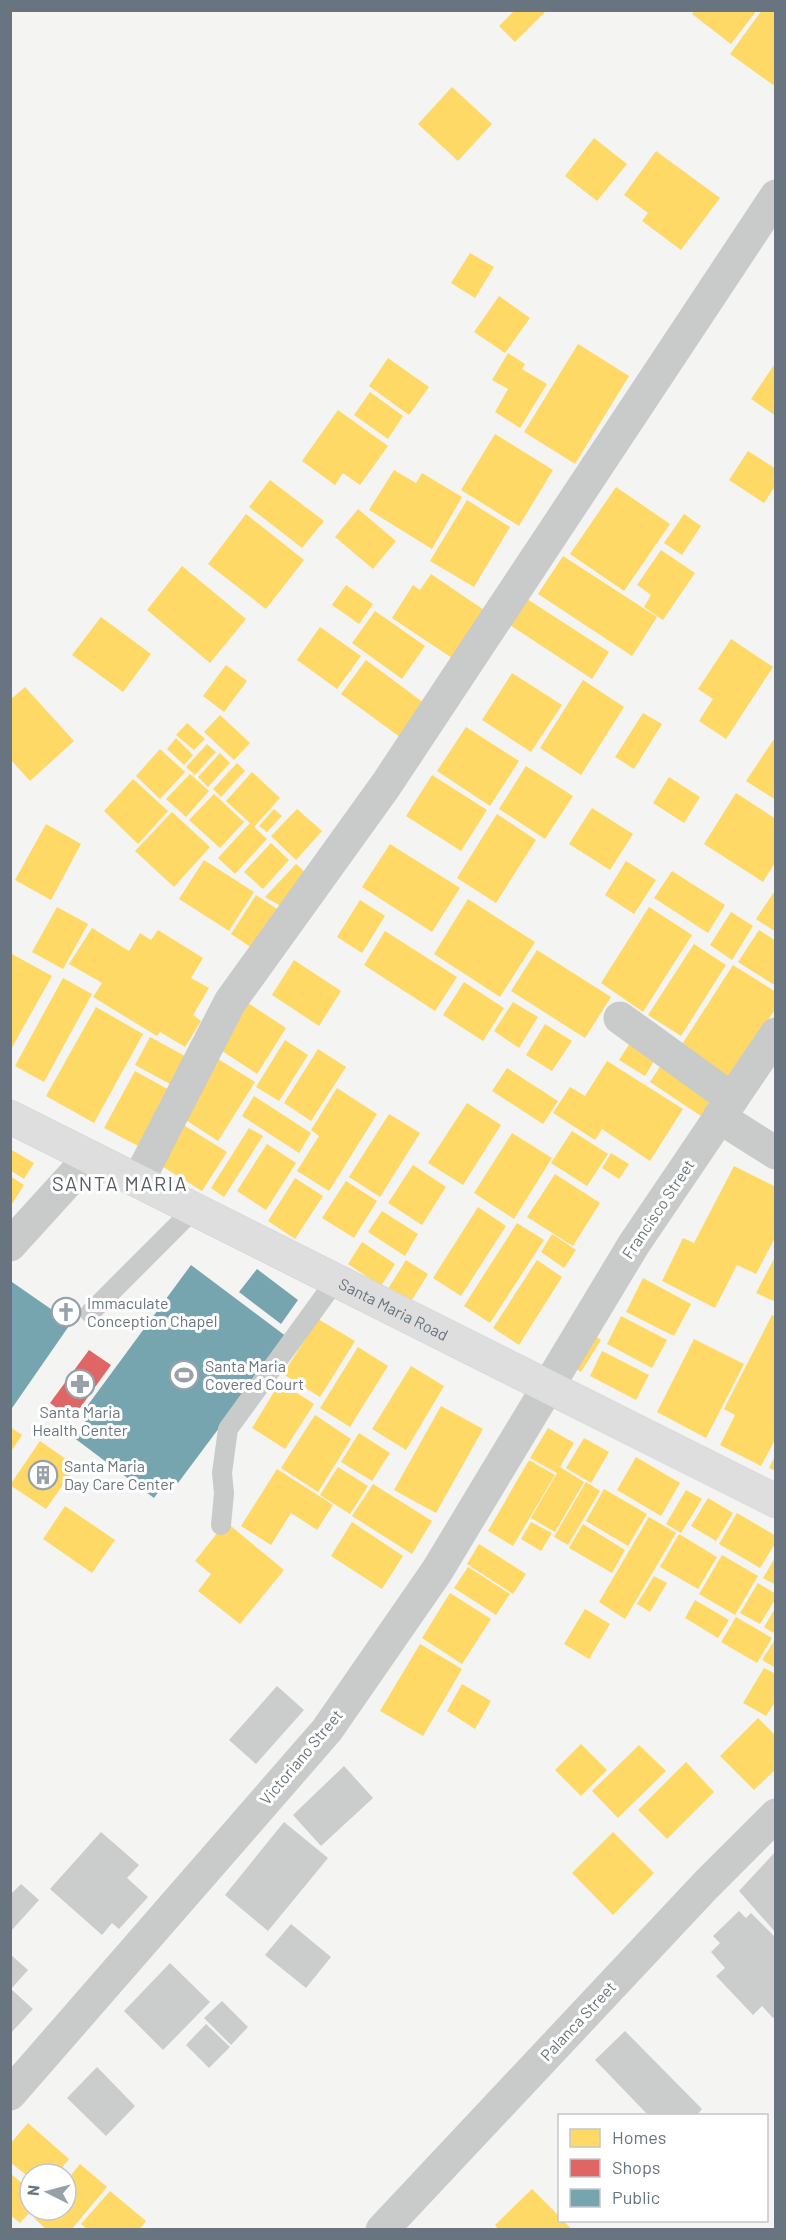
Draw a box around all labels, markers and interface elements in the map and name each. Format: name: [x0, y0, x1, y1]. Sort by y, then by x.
street label: Francisco Street: [617, 1156, 698, 1262]
district label: SANTA MARIA: [52, 1171, 188, 1195]
street label: Santa Maria Road: [336, 1273, 452, 1344]
place label: Immaculate Conception Chapel: [87, 1293, 217, 1330]
church icon: Immaculate Conception Chapel: [50, 1296, 82, 1328]
place label: Santa Maria Covered Court: [205, 1356, 304, 1393]
sports icon: Santa Maria Covered Court: [168, 1359, 200, 1391]
pharmacy icon: Santa Maria Health Center: [64, 1368, 96, 1400]
place label: Santa Maria Health Center: [32, 1402, 128, 1439]
place label: Santa Maria Day Care Center: [64, 1456, 175, 1493]
building icon: Santa Maria Day Care Center: [27, 1459, 59, 1491]
street label: Victoriano Street: [255, 1705, 346, 1808]
street label: Palanca Street: [536, 1977, 619, 2064]
legend: [558, 2114, 768, 2222]
text: Homes: [612, 2126, 666, 2148]
text: Shops: [612, 2156, 661, 2178]
north arrow: [18, 2162, 78, 2222]
text: N: [23, 2184, 43, 2197]
text: Public: [612, 2186, 660, 2208]

